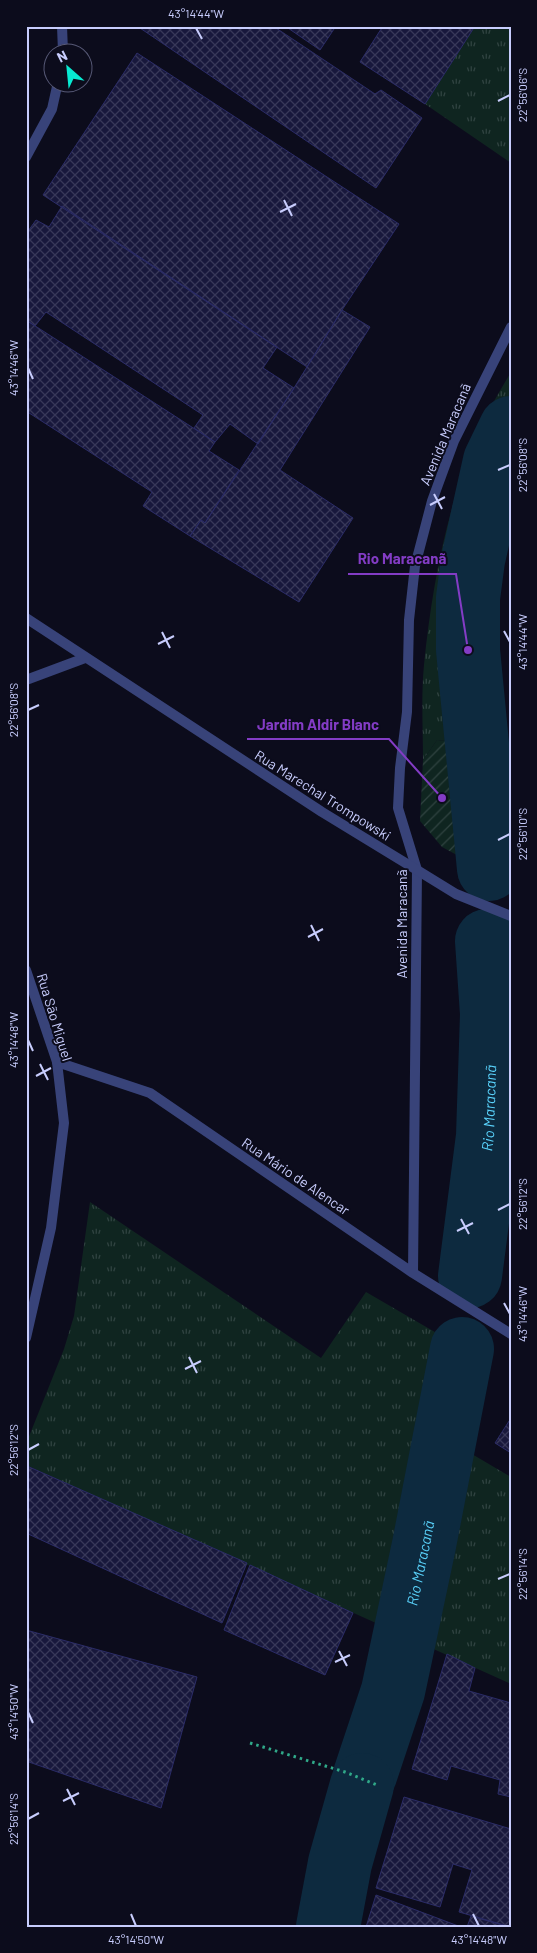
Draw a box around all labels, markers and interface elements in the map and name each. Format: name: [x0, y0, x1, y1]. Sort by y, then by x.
text: 43°14'44"W: [168, 6, 225, 20]
north arrow: [42, 42, 92, 92]
text: N: [54, 46, 70, 66]
text: 22°56'06"S: [515, 68, 529, 122]
text: 43°14'46"W: [6, 340, 20, 396]
street label: Avenida Maracanã: [416, 380, 474, 488]
text: 22°56'08"S: [515, 438, 529, 492]
callout: Rio Maracanã: [348, 544, 456, 574]
text: Rio Maracanã: [358, 549, 446, 567]
text: 43°14'44"W: [515, 613, 529, 670]
text: 22°56'08"S: [6, 683, 20, 737]
callout: Jardim Aldir Blanc: [247, 709, 389, 739]
text: Jardim Aldir Blanc: [257, 715, 379, 733]
street label: Rua Marechal Trompowski: [252, 746, 394, 844]
text: 22°56'10"S: [515, 808, 529, 860]
street label: Avenida Maracanã: [393, 869, 410, 979]
street label: Rua São Miguel: [34, 971, 76, 1063]
text: 43°14'48"W: [6, 1012, 20, 1068]
water label: Rio Maracanã: [477, 1064, 499, 1152]
street label: Rua Mário de Alencar: [239, 1134, 353, 1218]
text: 22°56'12"S: [515, 1178, 529, 1230]
text: 43°14'46"W: [515, 1286, 529, 1342]
text: 22°56'12"S: [6, 1424, 20, 1476]
water label: Rio Maracanã: [402, 1519, 438, 1607]
text: 22°56'14"S: [515, 1548, 529, 1600]
text: 43°14'50"W: [6, 1683, 20, 1740]
text: 22°56'14"S: [6, 1793, 20, 1845]
text: 43°14'50"W: [108, 1932, 165, 1946]
text: 43°14'48"W: [451, 1932, 507, 1946]

